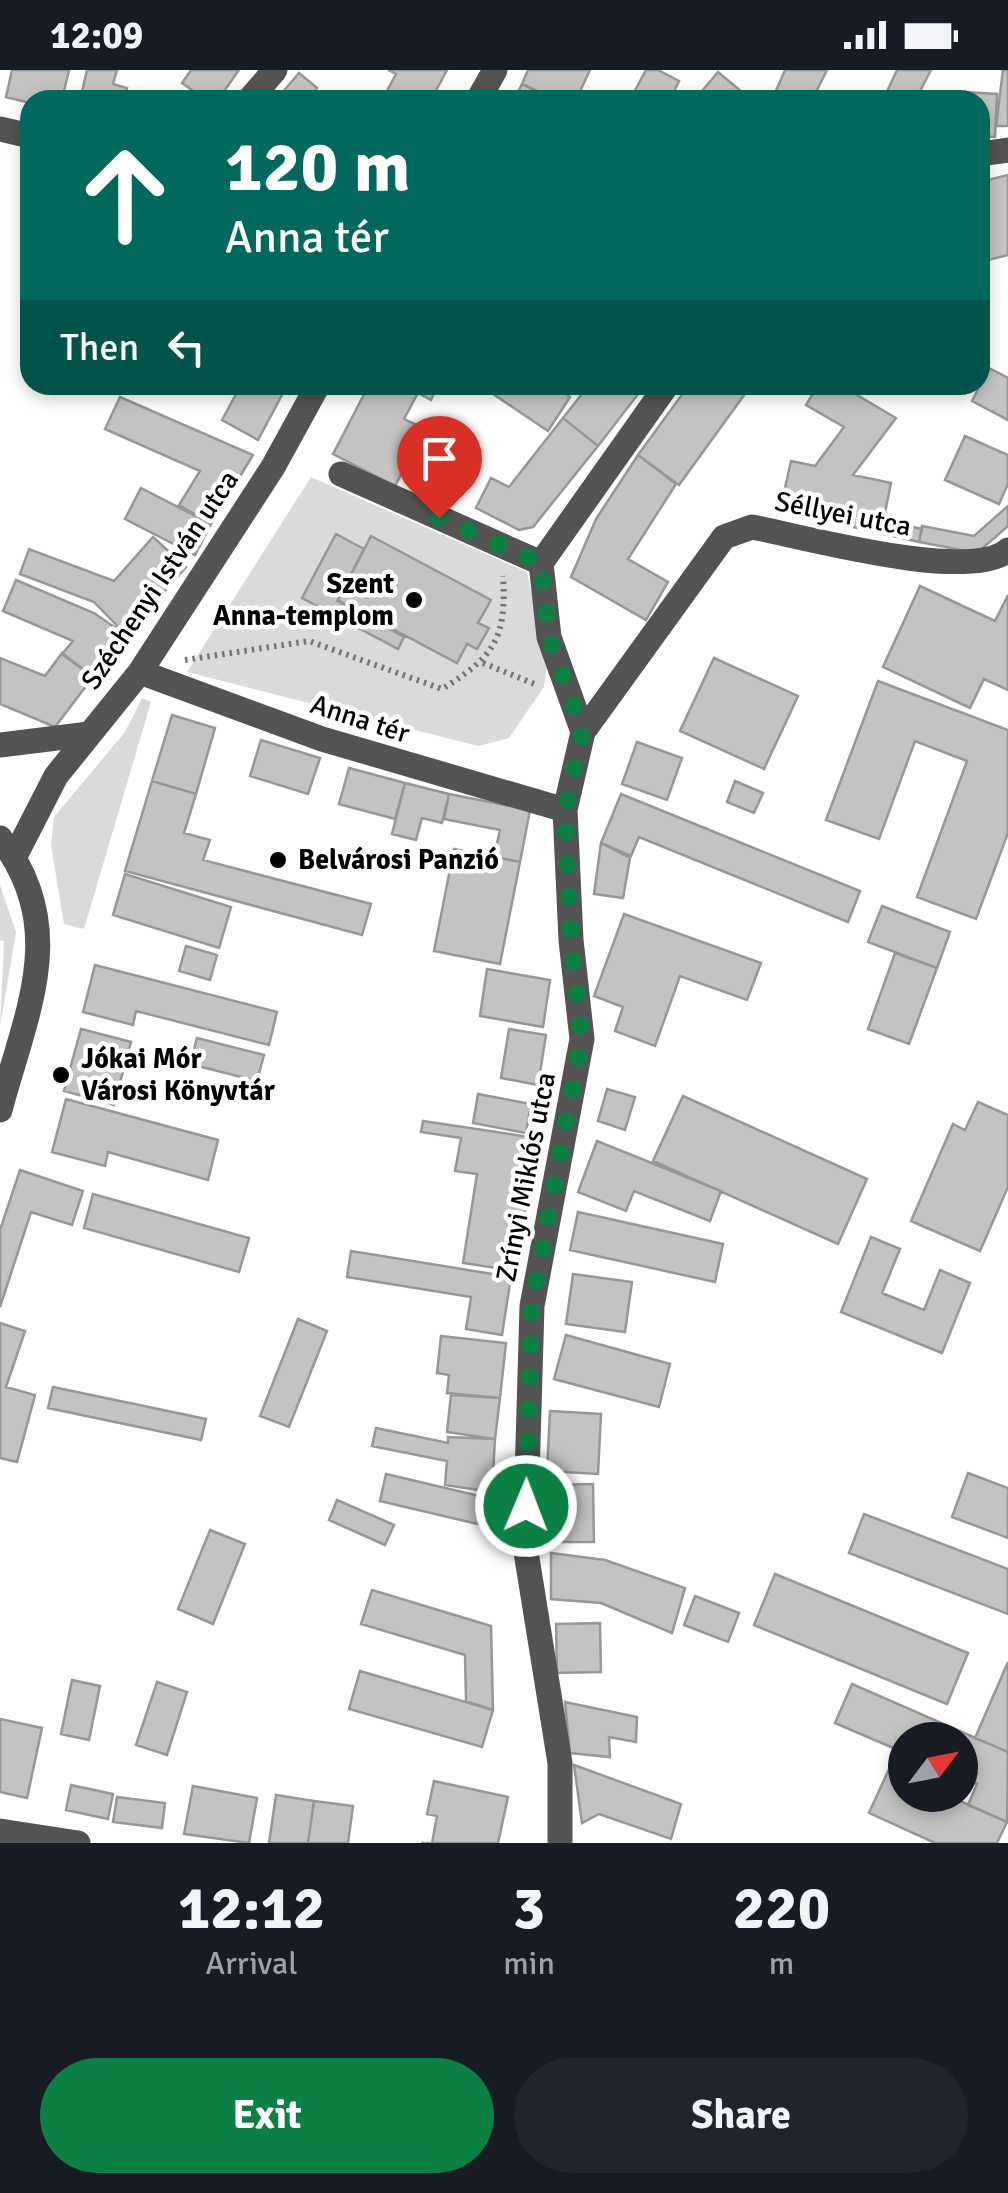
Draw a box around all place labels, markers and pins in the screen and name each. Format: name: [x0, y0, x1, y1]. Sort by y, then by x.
pin: [397, 416, 482, 519]
place label: Szent Anna-templom: [213, 567, 395, 633]
marker: Szent Anna-templom: [403, 589, 425, 611]
place label: Belvárosi Panzió: [298, 843, 499, 877]
marker: Belvárosi Panzió: [267, 849, 289, 871]
place label: Jókai Mór Városi Könyvtár: [81, 1042, 276, 1108]
marker: Jókai Mór Városi Könyvtár: [50, 1064, 72, 1086]

